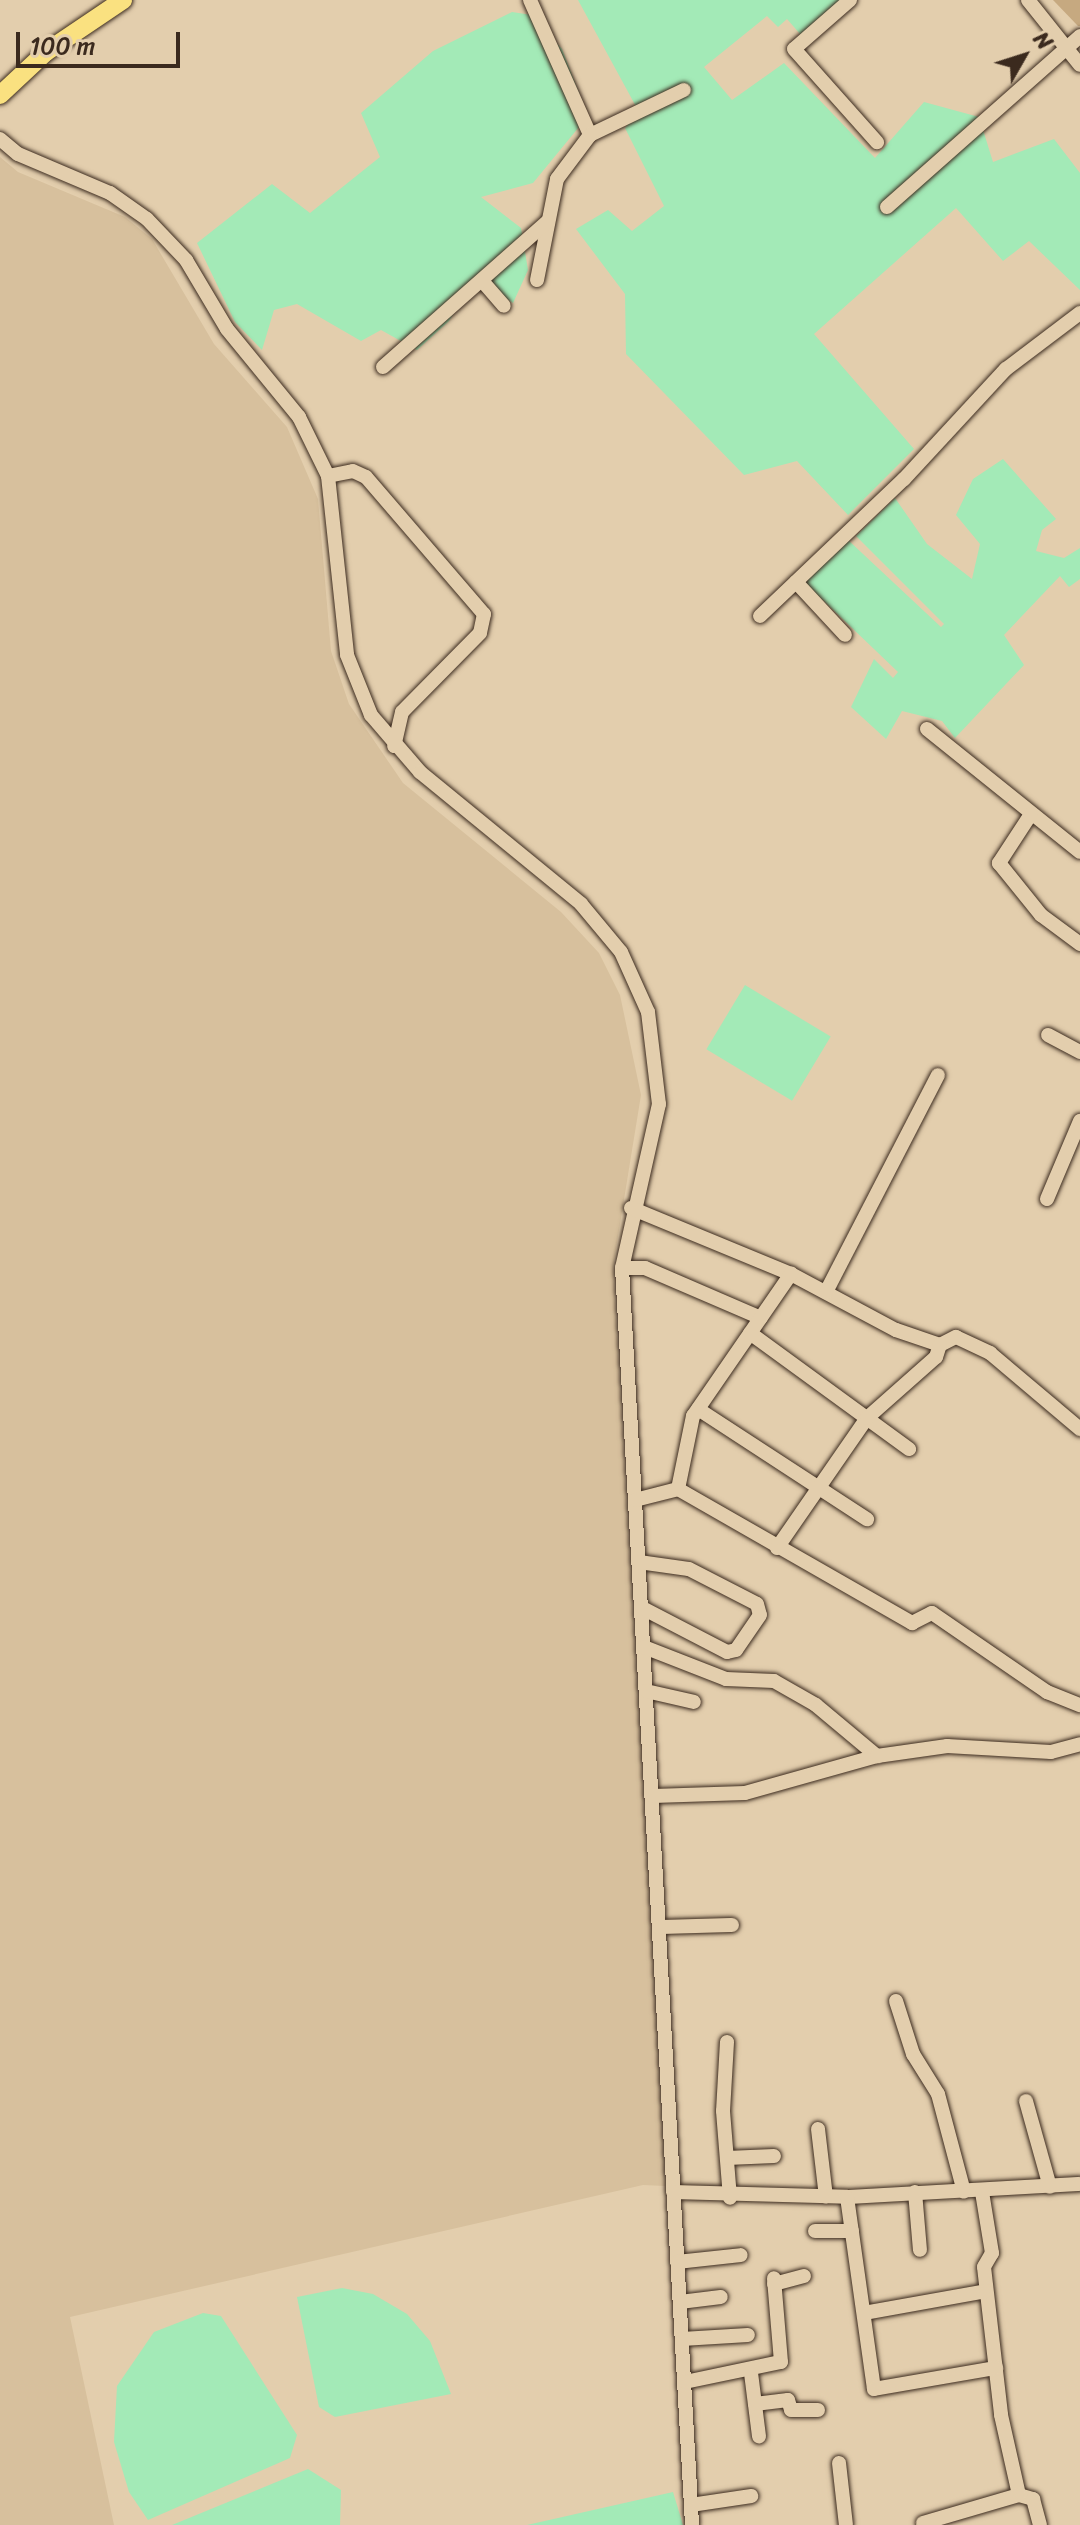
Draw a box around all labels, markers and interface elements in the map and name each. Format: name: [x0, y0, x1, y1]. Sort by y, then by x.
scale bar: [20, 16, 184, 66]
north arrow: [984, 16, 1064, 96]
text: N: [1023, 22, 1063, 59]
text: 100 m: [30, 25, 95, 67]

